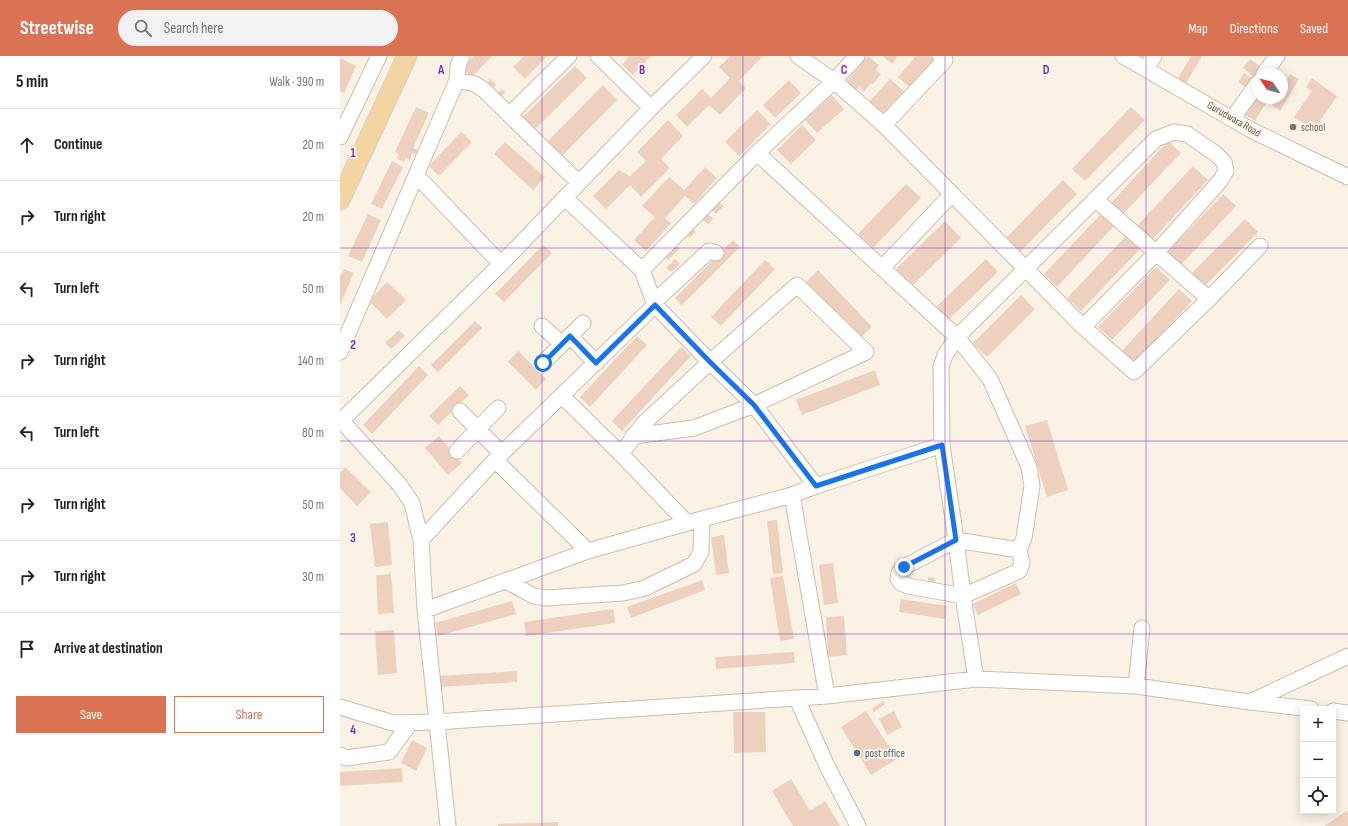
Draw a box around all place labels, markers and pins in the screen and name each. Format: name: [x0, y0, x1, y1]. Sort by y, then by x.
place label: school: [1301, 121, 1325, 134]
marker: school: [1288, 122, 1298, 132]
place label: post office: [865, 747, 905, 760]
marker: post office: [852, 748, 862, 758]

